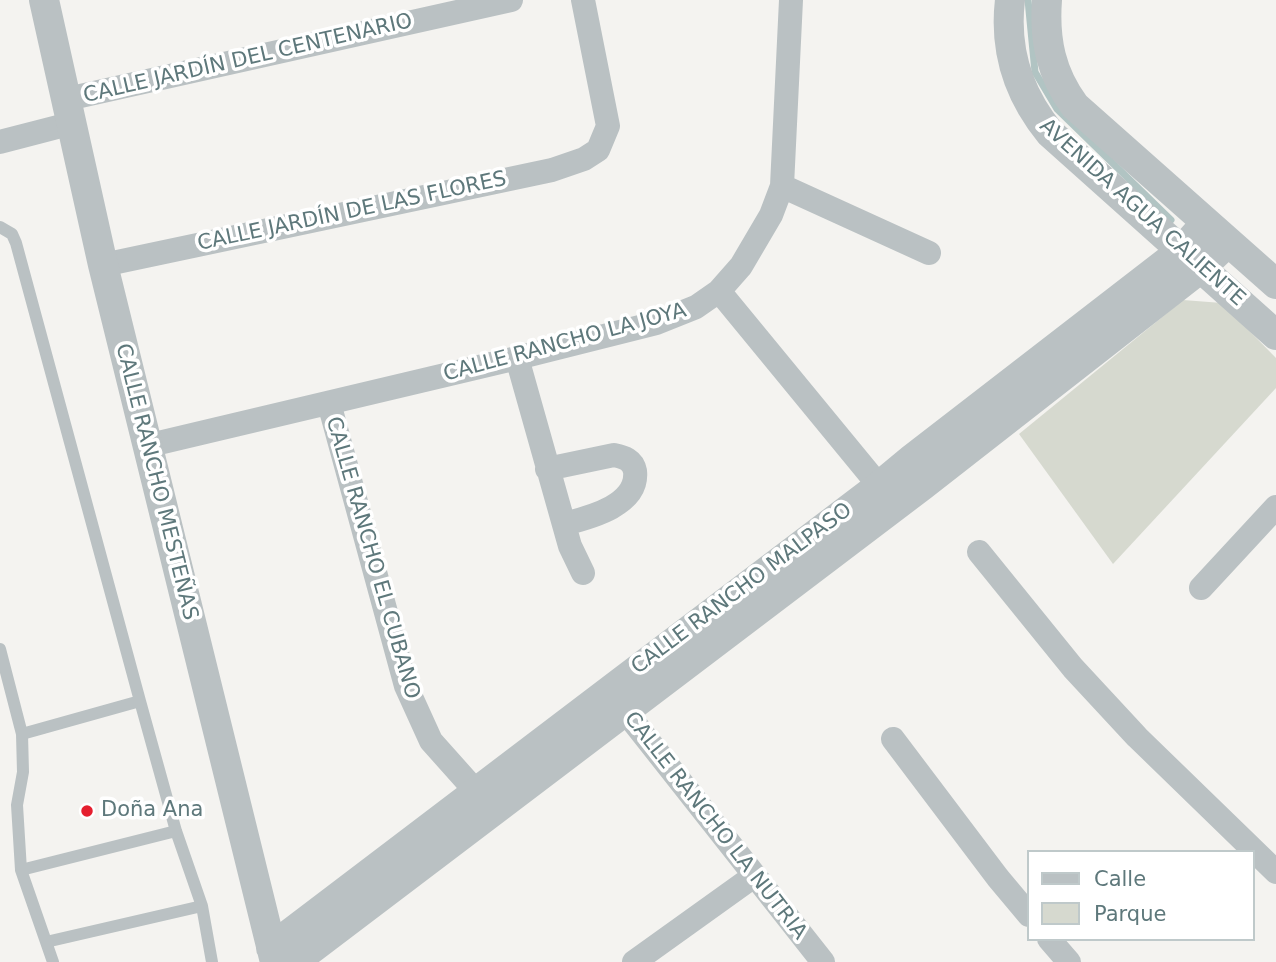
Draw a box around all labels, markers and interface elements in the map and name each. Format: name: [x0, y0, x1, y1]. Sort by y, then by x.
street label: CALLE JARDÍN DEL CENTENARIO: [81, 9, 415, 109]
street label: AVENIDA AGUA CALIENTE: [1034, 114, 1250, 312]
street label: CALLE JARDÍN DE LAS FLORES: [195, 167, 509, 257]
street label: CALLE RANCHO LA JOYA: [441, 298, 689, 388]
street label: CALLE RANCHO MESTEÑAS: [109, 341, 203, 623]
street label: CALLE RANCHO EL CUBANO: [320, 414, 424, 702]
street label: CALLE RANCHO MALPASO: [627, 498, 857, 680]
street label: CALLE RANCHO LA NUTRIA: [618, 707, 812, 945]
place label: Doña Ana: [101, 798, 203, 824]
marker: Doña Ana: [79, 803, 95, 819]
legend: [1028, 850, 1255, 941]
text: Calle: [1094, 867, 1146, 891]
text: Parque: [1094, 902, 1166, 926]

